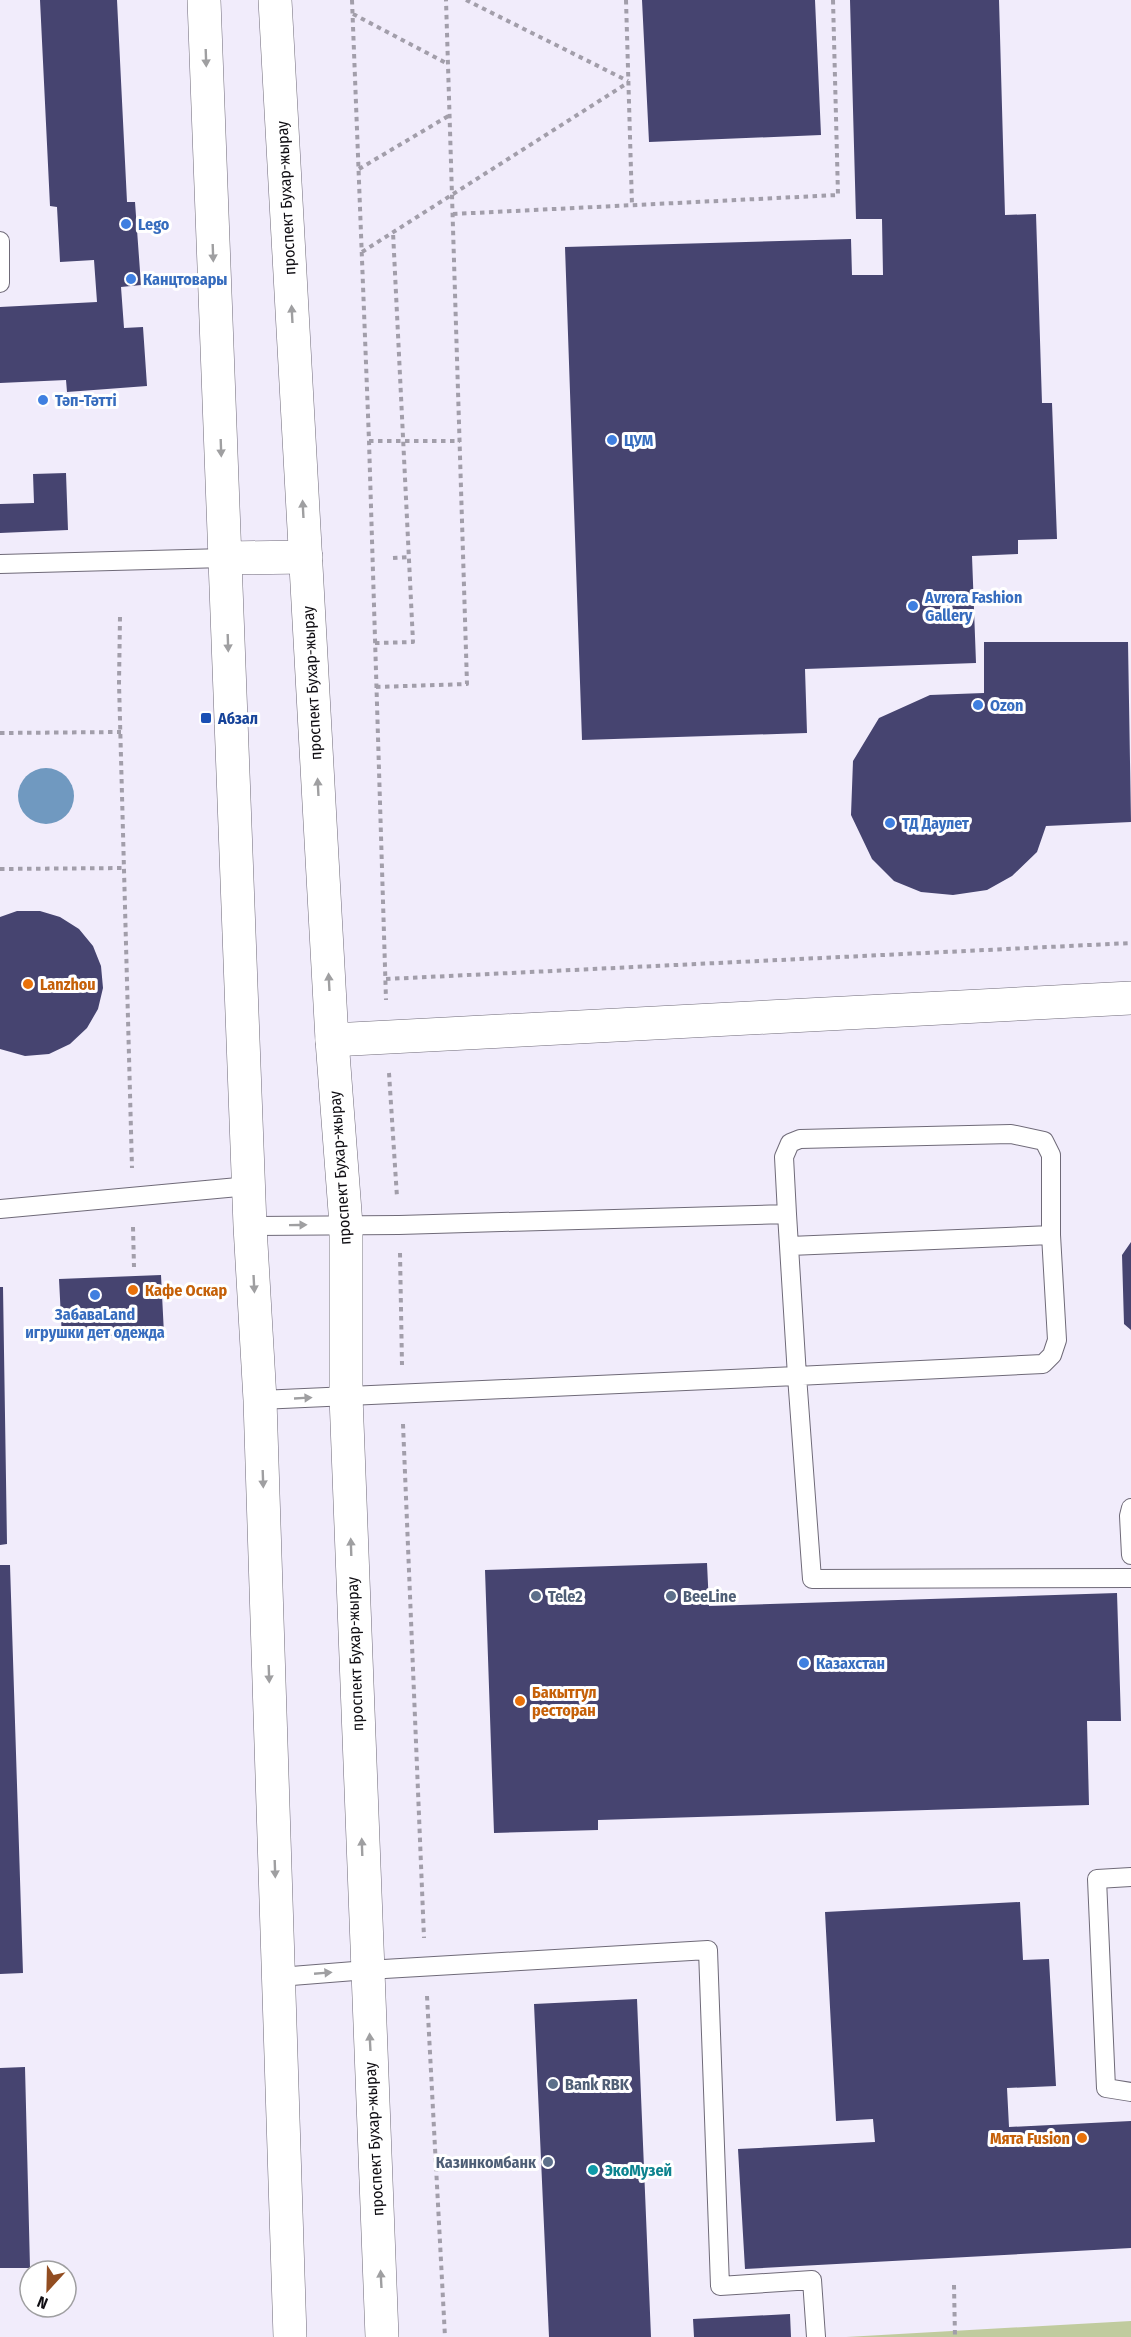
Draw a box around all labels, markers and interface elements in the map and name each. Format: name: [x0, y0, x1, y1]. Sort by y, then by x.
one-way arrow: [201, 49, 210, 68]
street label: проспект Бухар-жырау: [272, 120, 300, 276]
place label: Lego: [138, 215, 170, 234]
marker: Lego: [119, 217, 133, 231]
one-way arrow: [209, 244, 218, 263]
place label: Канцтовары: [143, 270, 227, 289]
marker: Канцтовары: [124, 272, 138, 286]
one-way arrow: [288, 304, 297, 323]
place label: Тәп-Тәтті: [55, 391, 117, 410]
marker: Тәп-Тәтті: [36, 393, 50, 407]
place label: ЦУМ: [624, 431, 654, 450]
marker: ЦУМ: [605, 433, 619, 447]
one-way arrow: [216, 439, 225, 458]
one-way arrow: [298, 499, 307, 518]
place label: Avrora Fashion Gallery: [924, 588, 1022, 625]
marker: Avrora Fashion Gallery: [906, 599, 920, 613]
street label: проспект Бухар-жырау: [298, 605, 326, 761]
one-way arrow: [223, 634, 233, 653]
place label: Ozon: [990, 696, 1023, 715]
marker: Ozon: [971, 698, 985, 712]
place label: Абзал: [217, 709, 258, 728]
marker: Абзал: [199, 711, 213, 725]
one-way arrow: [314, 778, 323, 797]
place label: ТД Даулет: [902, 814, 969, 833]
marker: ТД Даулет: [883, 816, 897, 830]
one-way arrow: [324, 972, 333, 991]
place label: Lanzhou: [40, 975, 96, 994]
marker: Lanzhou: [21, 977, 35, 991]
street label: проспект Бухар-жырау: [325, 1090, 355, 1246]
one-way arrow: [288, 1220, 307, 1230]
one-way arrow: [249, 1275, 258, 1294]
place label: Кафе Оскар: [145, 1281, 227, 1300]
marker: Кафе Оскар: [126, 1283, 140, 1297]
marker: ЗабаваLand игрушки дет одежда: [88, 1288, 102, 1302]
place label: ЗабаваLand игрушки дет одежда: [25, 1305, 165, 1342]
one-way arrow: [294, 1393, 313, 1402]
one-way arrow: [258, 1469, 268, 1488]
one-way arrow: [347, 1538, 356, 1557]
street label: проспект Бухар-жырау: [343, 1576, 367, 1731]
place label: Tele2: [548, 1587, 583, 1606]
place label: BeeLine: [683, 1587, 736, 1606]
marker: Tele2: [529, 1589, 543, 1603]
marker: BeeLine: [664, 1589, 678, 1603]
place label: Казахстан: [816, 1654, 885, 1673]
marker: Казахстан: [797, 1656, 811, 1670]
one-way arrow: [265, 1664, 274, 1683]
place label: Бакытгул ресторан: [532, 1683, 597, 1720]
marker: Бакытгул ресторан: [513, 1694, 527, 1708]
one-way arrow: [358, 1837, 367, 1856]
one-way arrow: [271, 1859, 280, 1878]
one-way arrow: [313, 1968, 332, 1978]
one-way arrow: [366, 2032, 375, 2051]
street label: проспект Бухар-жырау: [360, 2061, 388, 2217]
place label: Bank RBK: [565, 2075, 630, 2094]
marker: Bank RBK: [546, 2077, 560, 2091]
place label: Мята Fusion: [990, 2129, 1070, 2148]
marker: Мята Fusion: [1075, 2131, 1089, 2145]
place label: Казинкомбанк: [436, 2153, 537, 2172]
marker: Казинкомбанк: [541, 2155, 555, 2169]
place label: ЭкоМузей: [605, 2161, 672, 2180]
marker: ЭкоМузей: [586, 2163, 600, 2177]
north arrow: [18, 2259, 78, 2319]
one-way arrow: [376, 2269, 385, 2288]
text: N: [35, 2292, 51, 2313]

